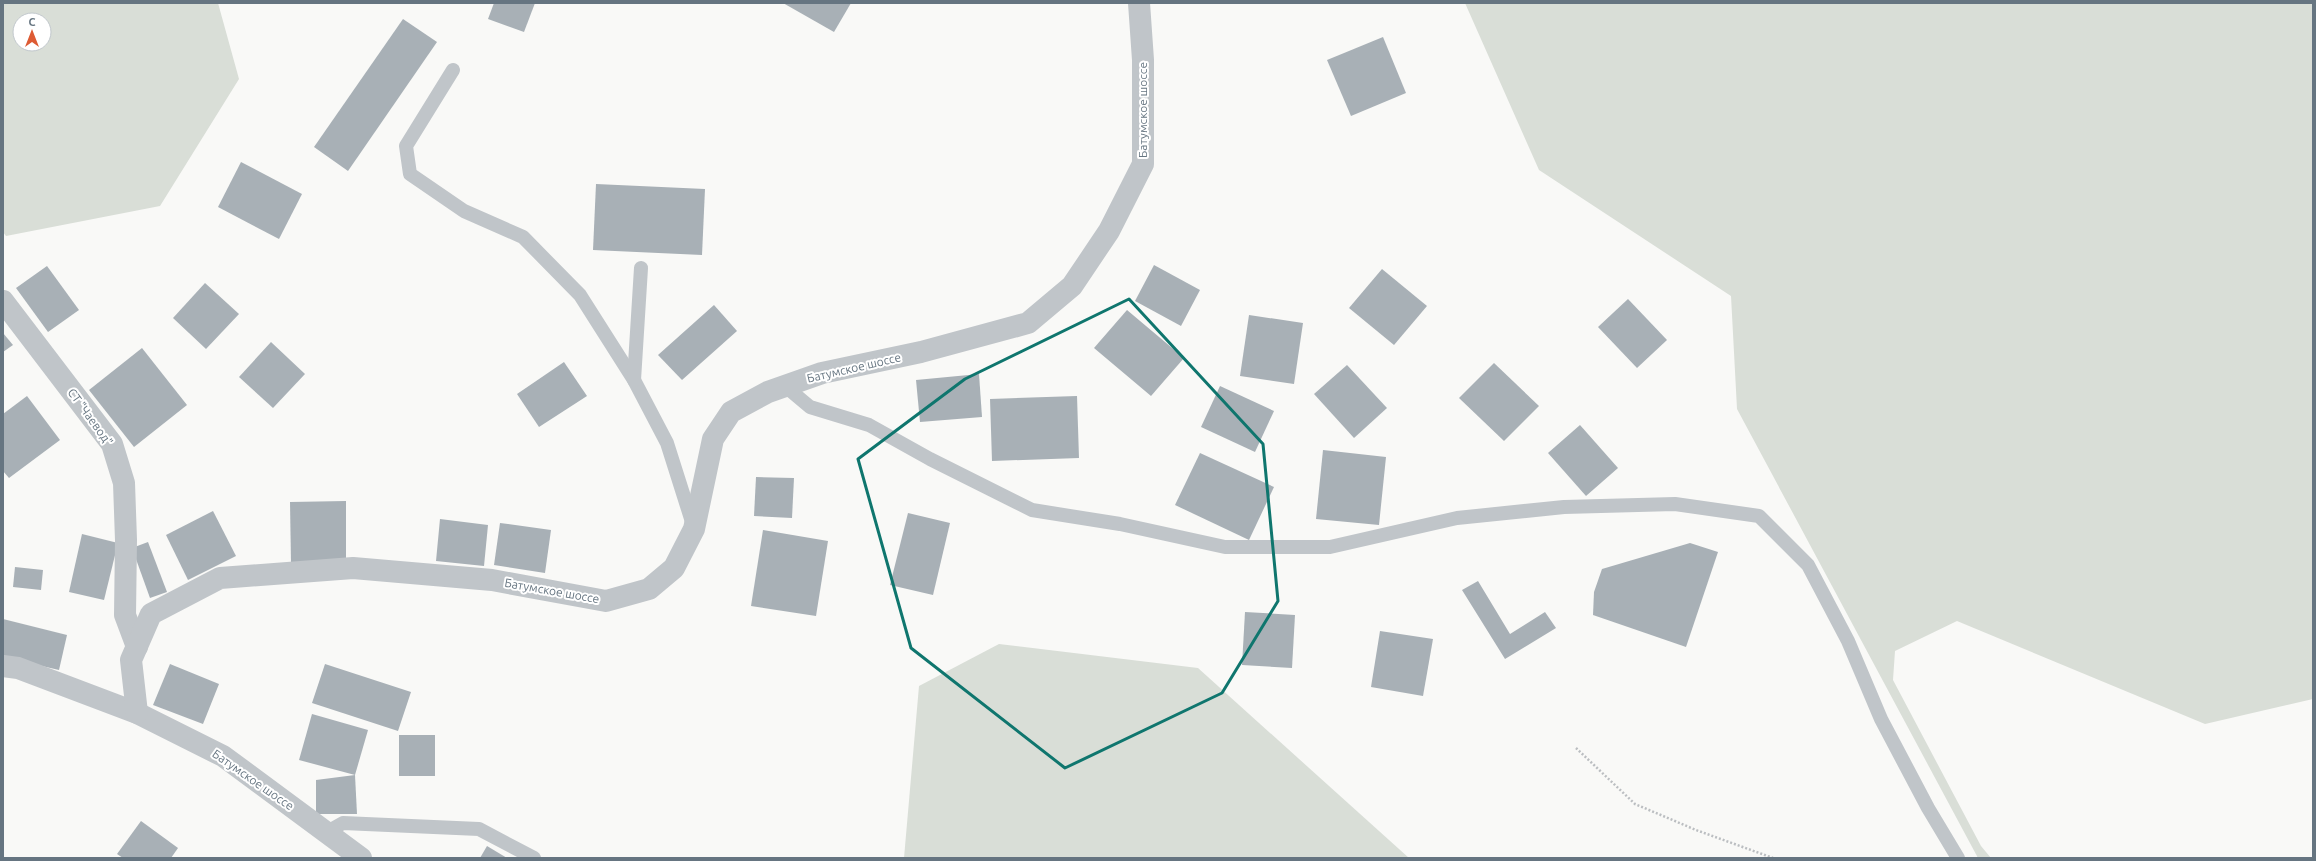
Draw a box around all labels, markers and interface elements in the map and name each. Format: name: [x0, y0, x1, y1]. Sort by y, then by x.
north arrow: [12, 12, 52, 52]
text: С: [28, 16, 36, 28]
street label: Батумское шоссе: [1136, 62, 1149, 158]
street label: Батумское шоссе: [806, 350, 902, 385]
street label: СТ "Чаевод": [65, 386, 115, 448]
street label: Батумское шоссе: [504, 576, 601, 605]
street label: Батумское шоссе: [210, 747, 296, 812]

